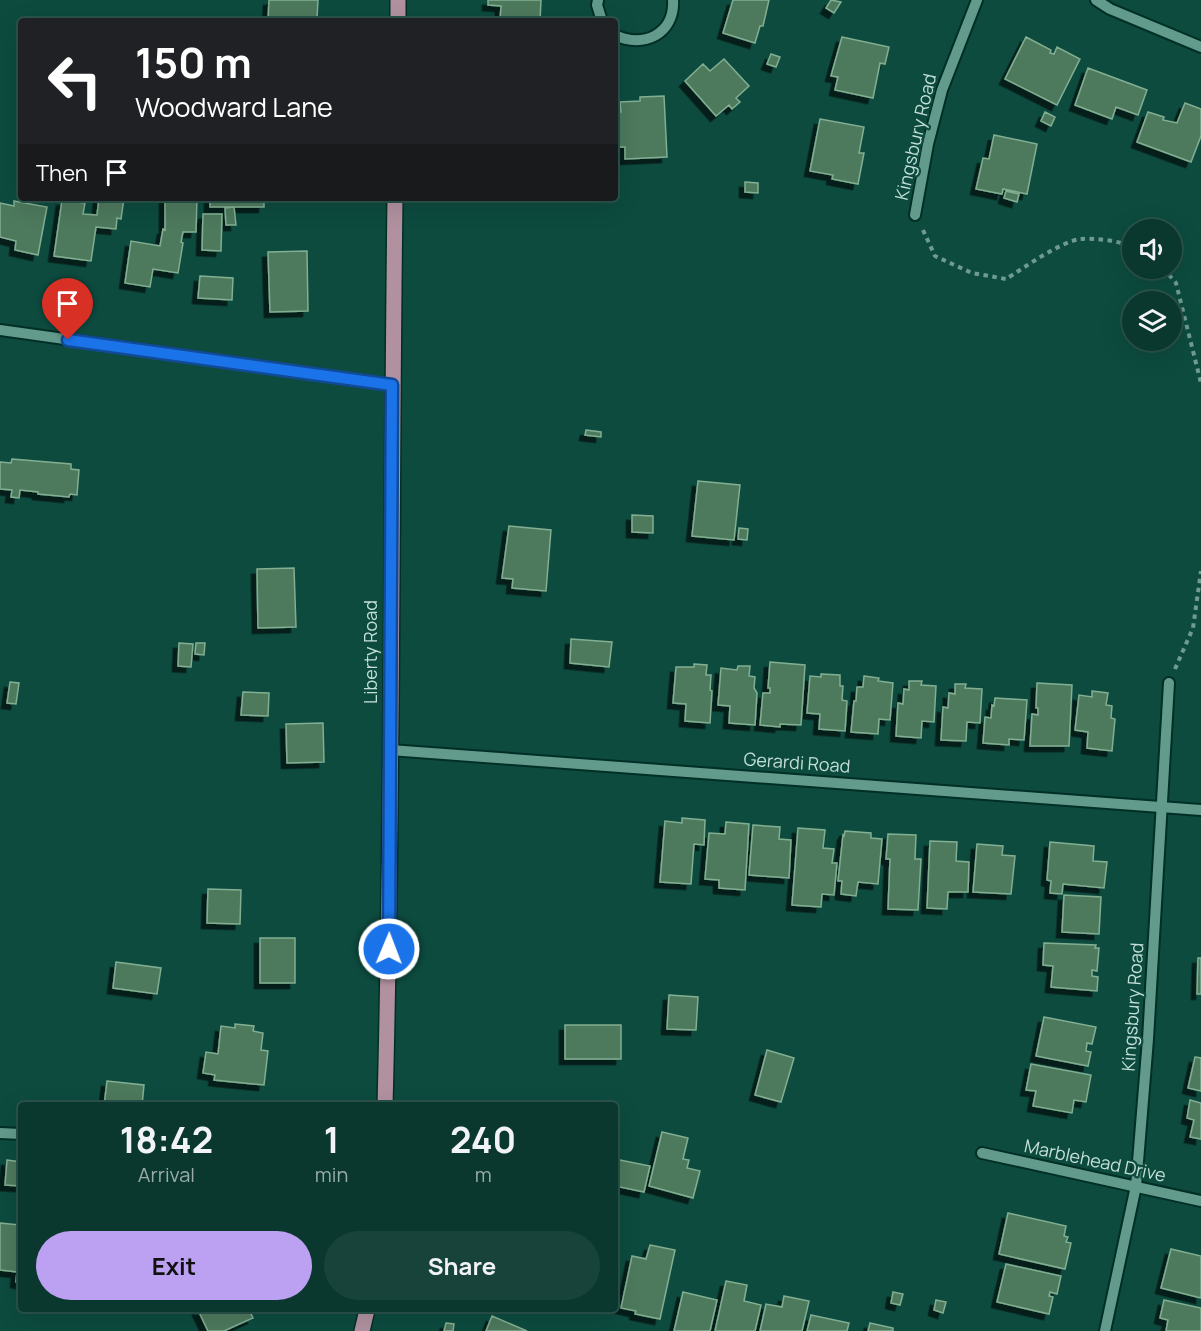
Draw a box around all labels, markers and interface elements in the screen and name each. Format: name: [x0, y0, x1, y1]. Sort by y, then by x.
text: 150 m: [135, 33, 252, 91]
icon: left: [36, 42, 114, 120]
street label: Kingsbury Road: [889, 71, 941, 202]
text: Woodward Lane: [135, 88, 333, 125]
icon: arrive: [100, 156, 133, 189]
text: Then: [36, 158, 88, 188]
map controls: [1122, 219, 1182, 351]
button: sound: [1122, 219, 1182, 279]
pin: [42, 278, 93, 340]
icon: arrive: [51, 287, 84, 320]
button: layers: [1122, 291, 1182, 351]
street label: Liberty Road: [358, 600, 382, 704]
street label: Gerardi Road: [743, 746, 851, 778]
position arrow: [357, 917, 421, 981]
street label: Kingsbury Road: [1116, 942, 1148, 1072]
text: 18:42: [120, 1115, 213, 1164]
text: 1: [324, 1115, 339, 1164]
text: 240: [450, 1115, 516, 1164]
street label: Marblehead Drive: [1022, 1133, 1168, 1187]
text: Arrival: [138, 1161, 195, 1188]
text: min: [315, 1161, 348, 1188]
text: m: [475, 1161, 492, 1188]
button: Exit: [36, 1231, 312, 1300]
button: Share: [324, 1231, 600, 1300]

